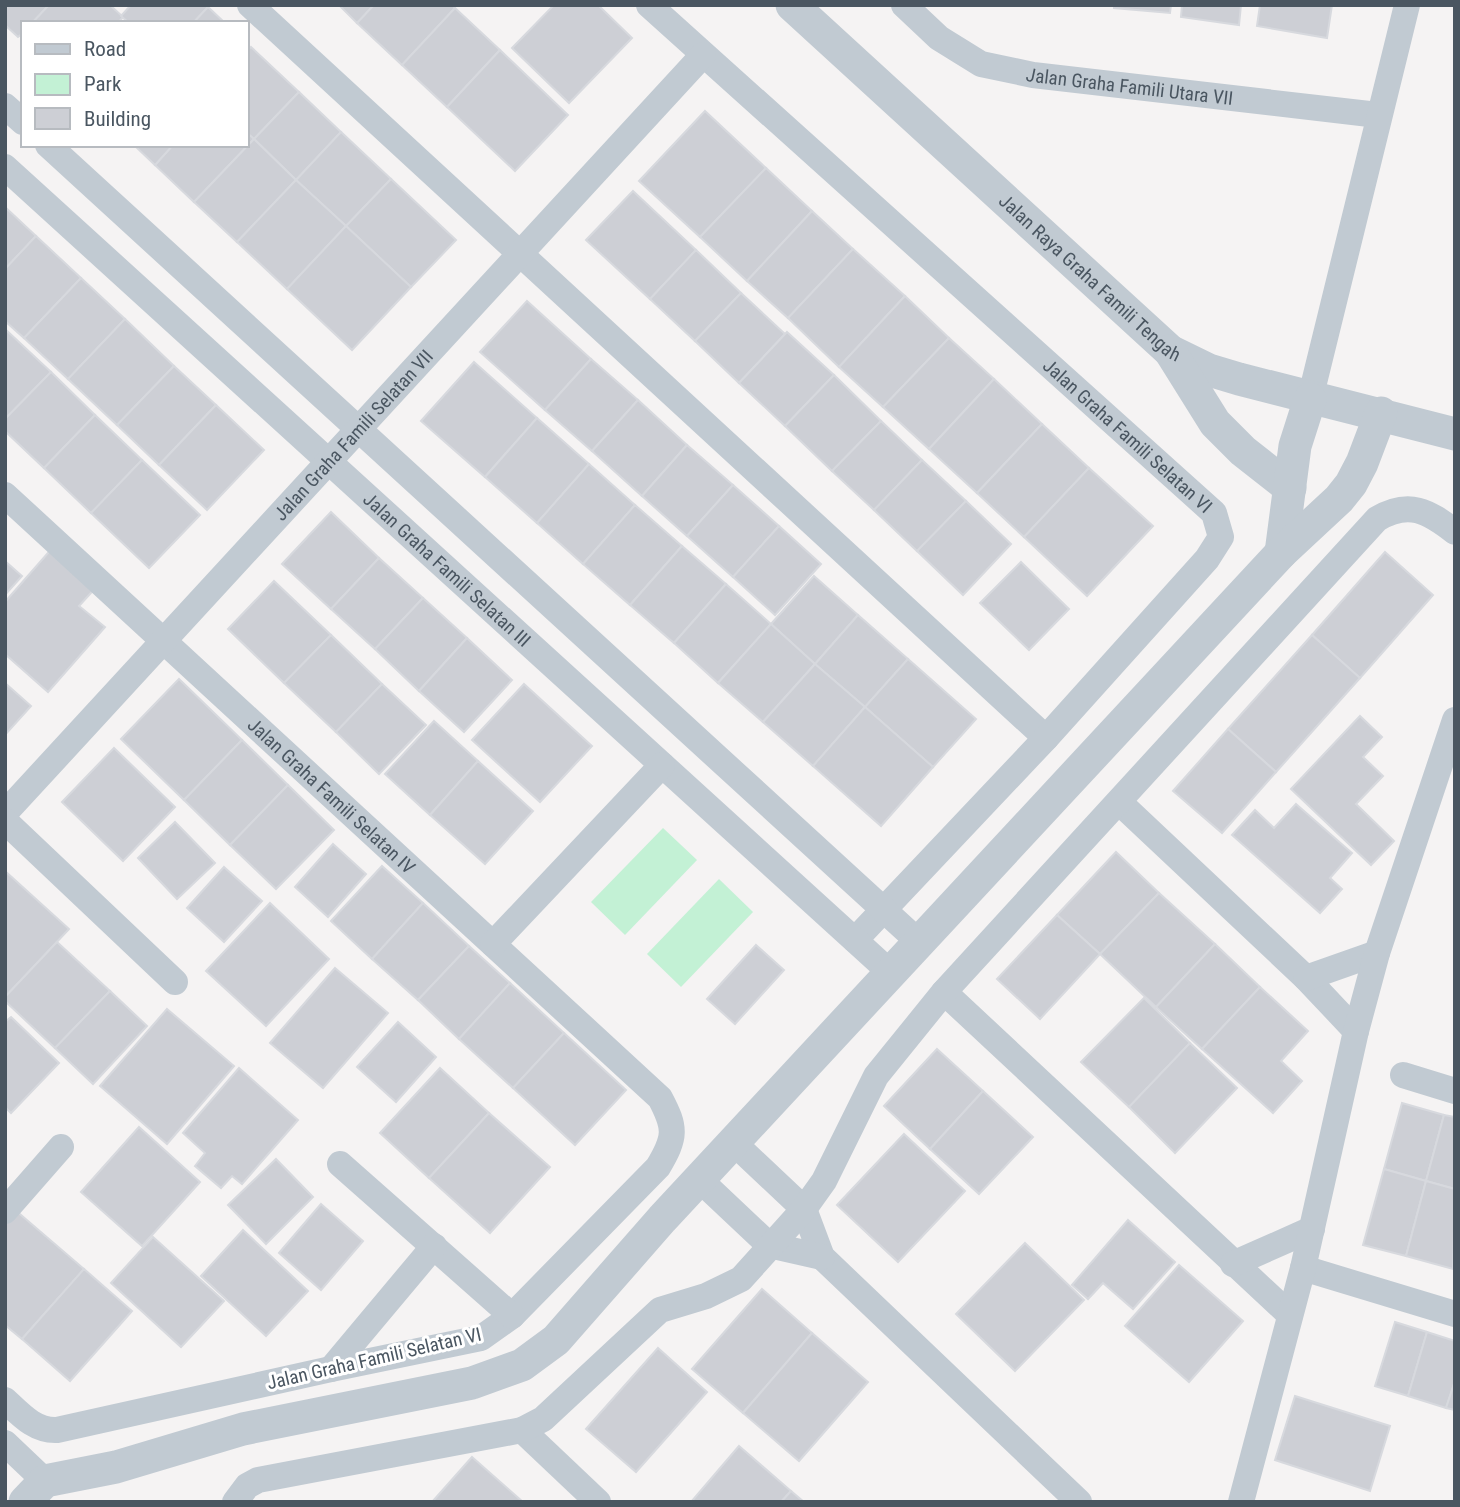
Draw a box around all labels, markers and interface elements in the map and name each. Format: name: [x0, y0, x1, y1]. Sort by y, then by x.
legend: [21, 21, 248, 147]
text: Road: [84, 37, 126, 61]
street label: Jalan Graha Famili Utara VII: [1024, 63, 1234, 110]
text: Park: [84, 72, 122, 96]
text: Building: [84, 107, 151, 131]
street label: Jalan Raya Graha Famili Tengah: [994, 189, 1184, 366]
street label: Jalan Graha Famili Selatan VII: [269, 345, 438, 526]
street label: Jalan Graha Famili Selatan VI: [1038, 354, 1217, 518]
street label: Jalan Graha Famili Selatan III: [358, 488, 535, 652]
street label: Jalan Graha Famili Selatan IV: [243, 713, 420, 879]
street label: Jalan Graha Famili Selatan VI: [265, 1323, 484, 1394]

